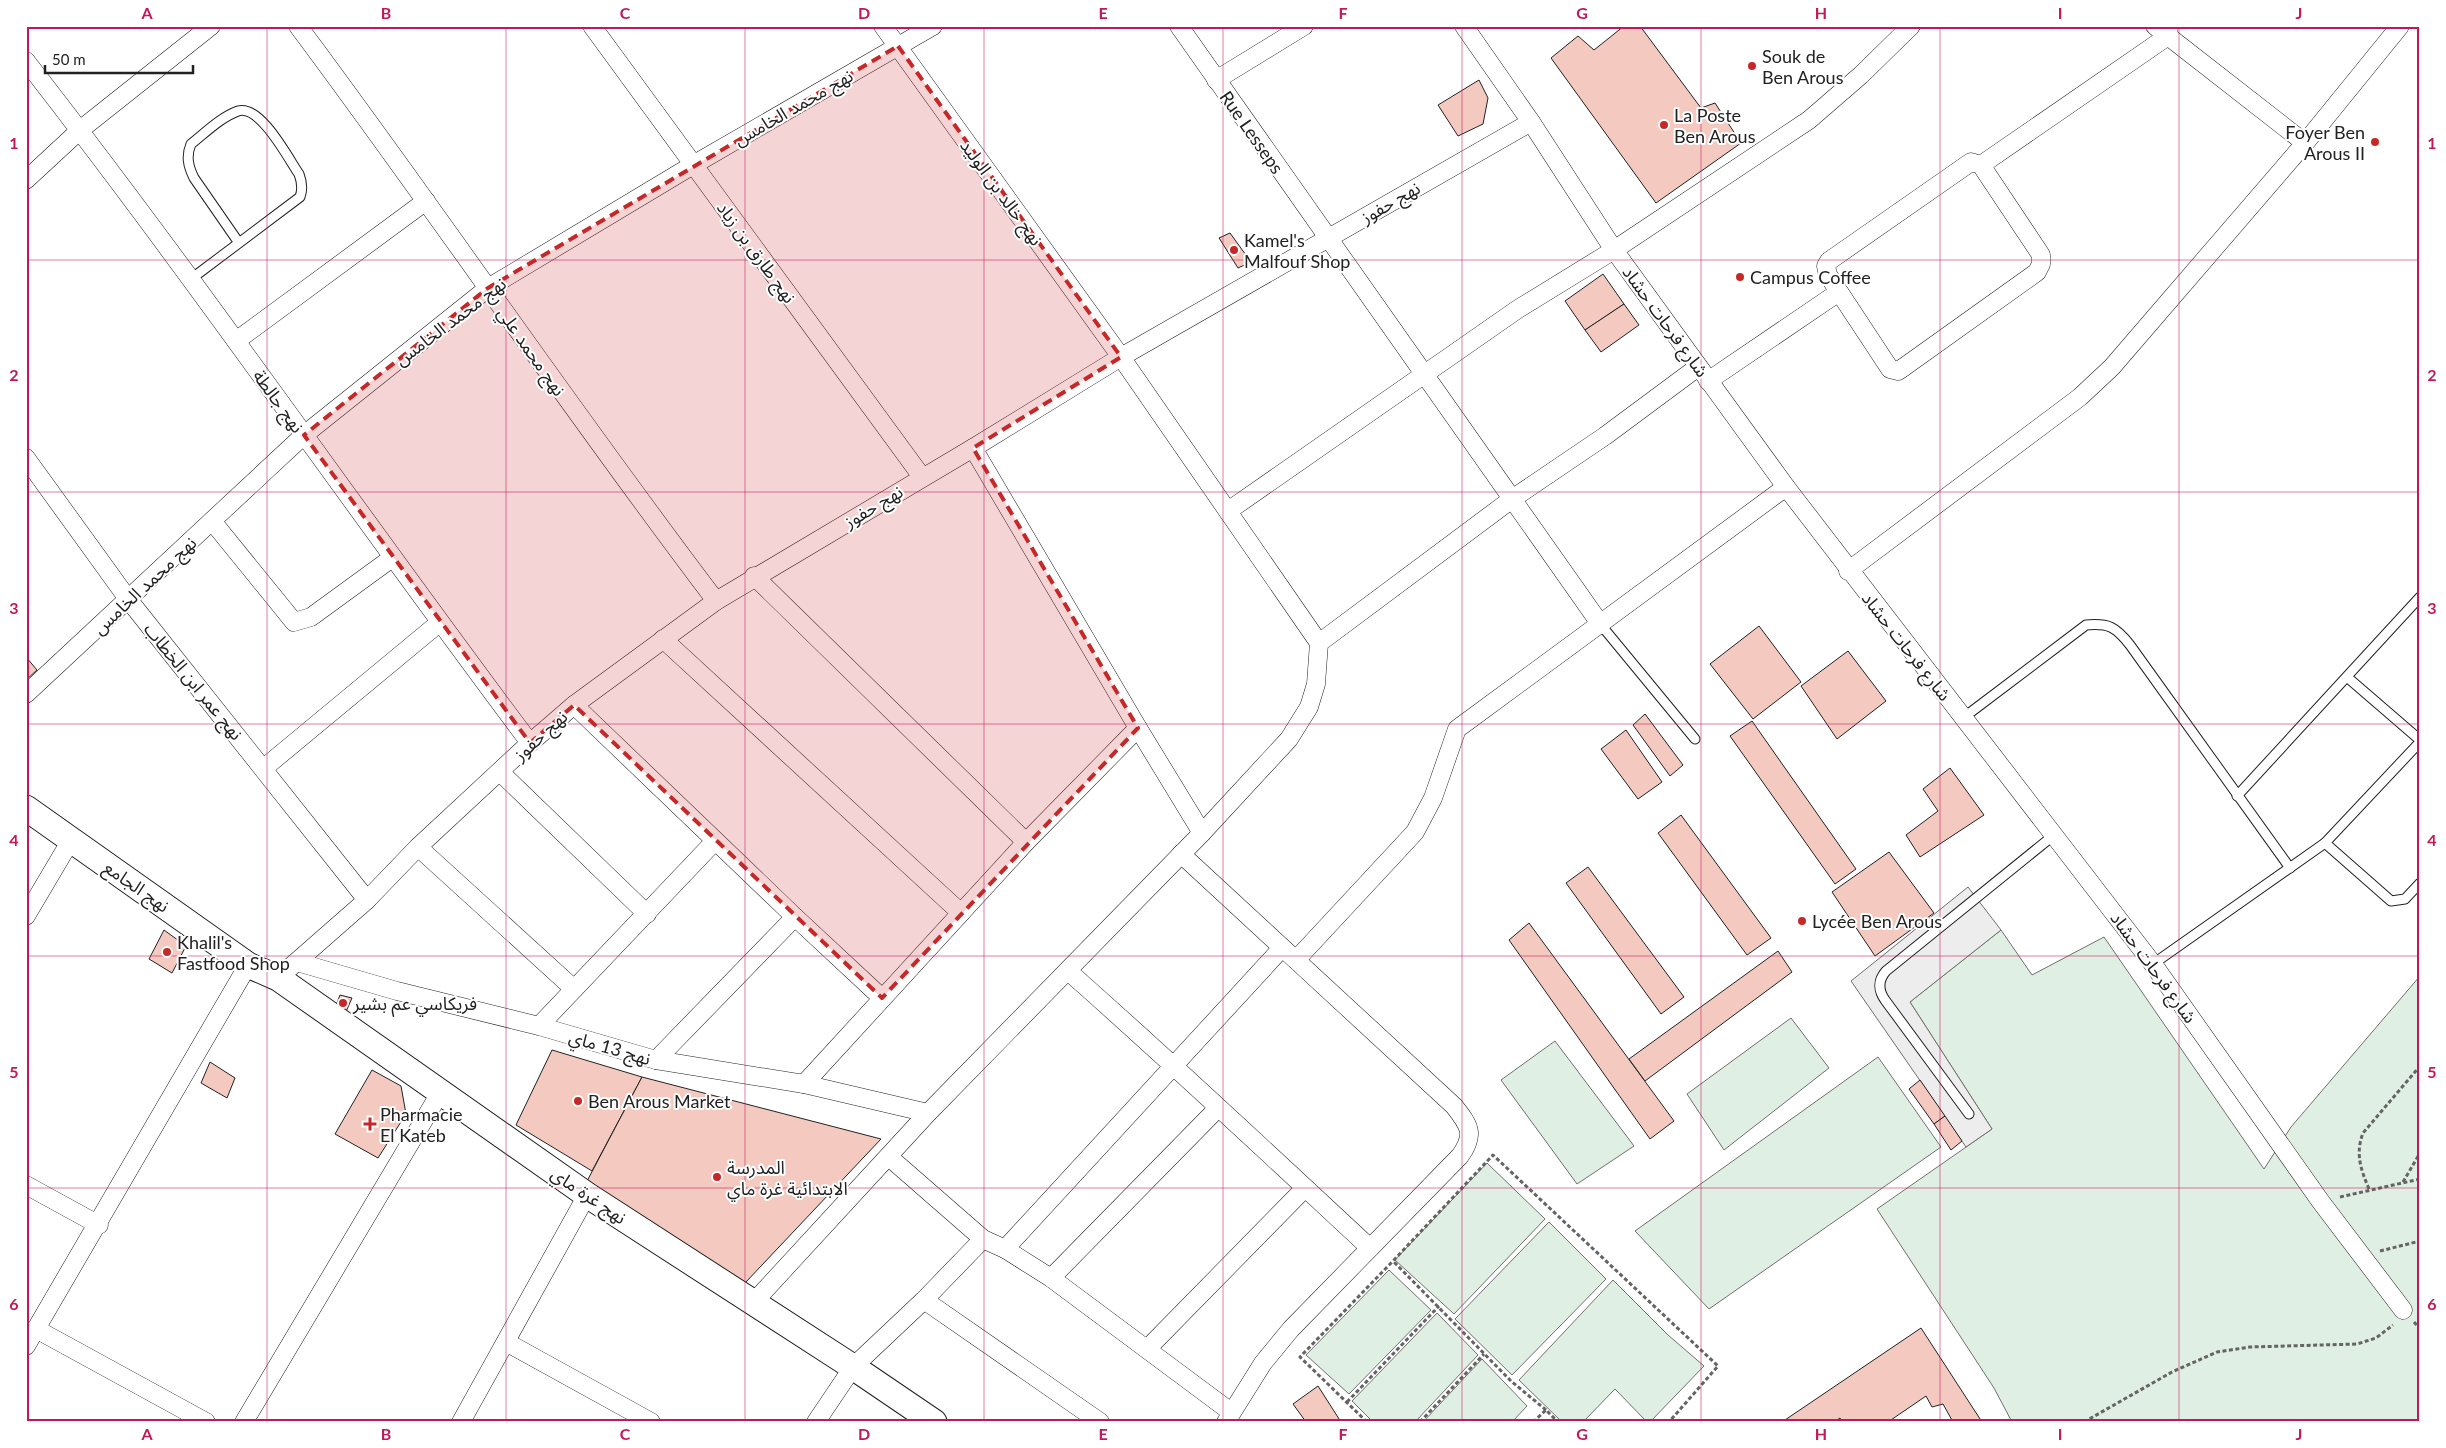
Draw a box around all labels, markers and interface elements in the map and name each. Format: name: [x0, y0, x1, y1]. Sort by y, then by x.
text: A: [140, 3, 153, 22]
text: B: [381, 3, 391, 22]
text: C: [620, 3, 631, 22]
text: D: [858, 3, 870, 22]
text: E: [1098, 3, 1108, 22]
text: F: [1338, 3, 1348, 22]
text: G: [1576, 3, 1588, 22]
text: H: [1815, 3, 1827, 22]
text: I: [2058, 3, 2062, 22]
text: J: [2296, 3, 2302, 22]
scale bar: [45, 42, 192, 74]
place label: Souk de Ben Arous: [1762, 45, 1844, 88]
text: 50 m: [52, 50, 86, 68]
marker: Souk de Ben Arous: [1746, 60, 1758, 72]
street label: نهج محمد الخامس: [730, 64, 858, 153]
street label: Rue Lesseps: [1215, 86, 1289, 178]
place label: La Poste Ben Arous: [1674, 104, 1756, 147]
marker: La Poste Ben Arous: [1658, 119, 1670, 131]
place label: Foyer Ben Arous II: [2285, 121, 2365, 164]
text: 1: [9, 133, 19, 152]
text: 1: [2427, 133, 2437, 152]
street label: نهج خالد بن الوليد: [954, 135, 1048, 251]
marker: Foyer Ben Arous II: [2369, 136, 2381, 148]
street label: نهج حفوز: [1356, 176, 1425, 231]
street label: نهج طارق بن زياد: [710, 197, 801, 309]
place label: Kamel's Malfouf Shop: [1244, 229, 1350, 272]
marker: Kamel's Malfouf Shop: [1228, 244, 1240, 256]
street label: شارع فرحات حشاد: [1615, 261, 1714, 383]
place label: Campus Coffee: [1750, 266, 1871, 288]
marker: Campus Coffee: [1734, 271, 1746, 283]
street label: نهج محمد الخامس: [390, 272, 512, 372]
street label: نهج محمد علي: [491, 302, 571, 402]
text: 2: [9, 365, 19, 384]
street label: نهج جالطة: [246, 365, 309, 438]
text: 2: [2427, 365, 2437, 384]
street label: نهج حفوز: [839, 480, 908, 535]
street label: نهج محمد الخامس: [88, 531, 202, 641]
street label: شارع فرحات حشاد: [1854, 587, 1956, 707]
text: 3: [9, 598, 19, 617]
text: 3: [2427, 598, 2437, 617]
street label: نهج عمر ابن الخطاب: [138, 618, 248, 746]
street label: نهج حفوز: [508, 705, 573, 768]
text: 4: [9, 830, 19, 849]
text: 4: [2427, 830, 2437, 849]
street label: نهج الجامع: [98, 855, 174, 920]
street label: شارع فرحات حشاد: [2103, 907, 2202, 1029]
place label: Lycée Ben Arous: [1812, 910, 1942, 932]
marker: Lycée Ben Arous: [1796, 915, 1808, 927]
place label: Khalil's Fastfood Shop: [177, 931, 290, 974]
marker: Khalil's Fastfood Shop: [161, 946, 173, 958]
place label: فريكاسي عم بشير: [352, 992, 477, 1017]
marker: فريكاسي عم بشير: [337, 997, 349, 1009]
street label: نهج 13 ماي: [566, 1025, 653, 1072]
text: 5: [9, 1062, 19, 1081]
text: 5: [2427, 1062, 2437, 1081]
place label: Ben Arous Market: [588, 1090, 731, 1112]
marker: Ben Arous Market: [572, 1095, 584, 1107]
place label: Pharmacie El Kateb: [380, 1103, 462, 1146]
marker: Pharmacie El Kateb: [364, 1118, 376, 1130]
place label: المدرسة الابتدائية غرة ماي: [727, 1156, 848, 1202]
street label: نهج غرة ماي: [545, 1162, 631, 1231]
marker: المدرسة الابتدائية غرة ماي: [711, 1171, 723, 1183]
text: 6: [9, 1294, 19, 1313]
text: 6: [2427, 1294, 2437, 1313]
text: A: [140, 1424, 153, 1443]
text: B: [381, 1424, 391, 1443]
text: C: [620, 1424, 631, 1443]
text: D: [858, 1424, 870, 1443]
text: E: [1098, 1424, 1108, 1443]
text: F: [1338, 1424, 1348, 1443]
text: G: [1576, 1424, 1588, 1443]
text: H: [1815, 1424, 1827, 1443]
text: I: [2058, 1424, 2062, 1443]
text: J: [2296, 1424, 2302, 1443]

